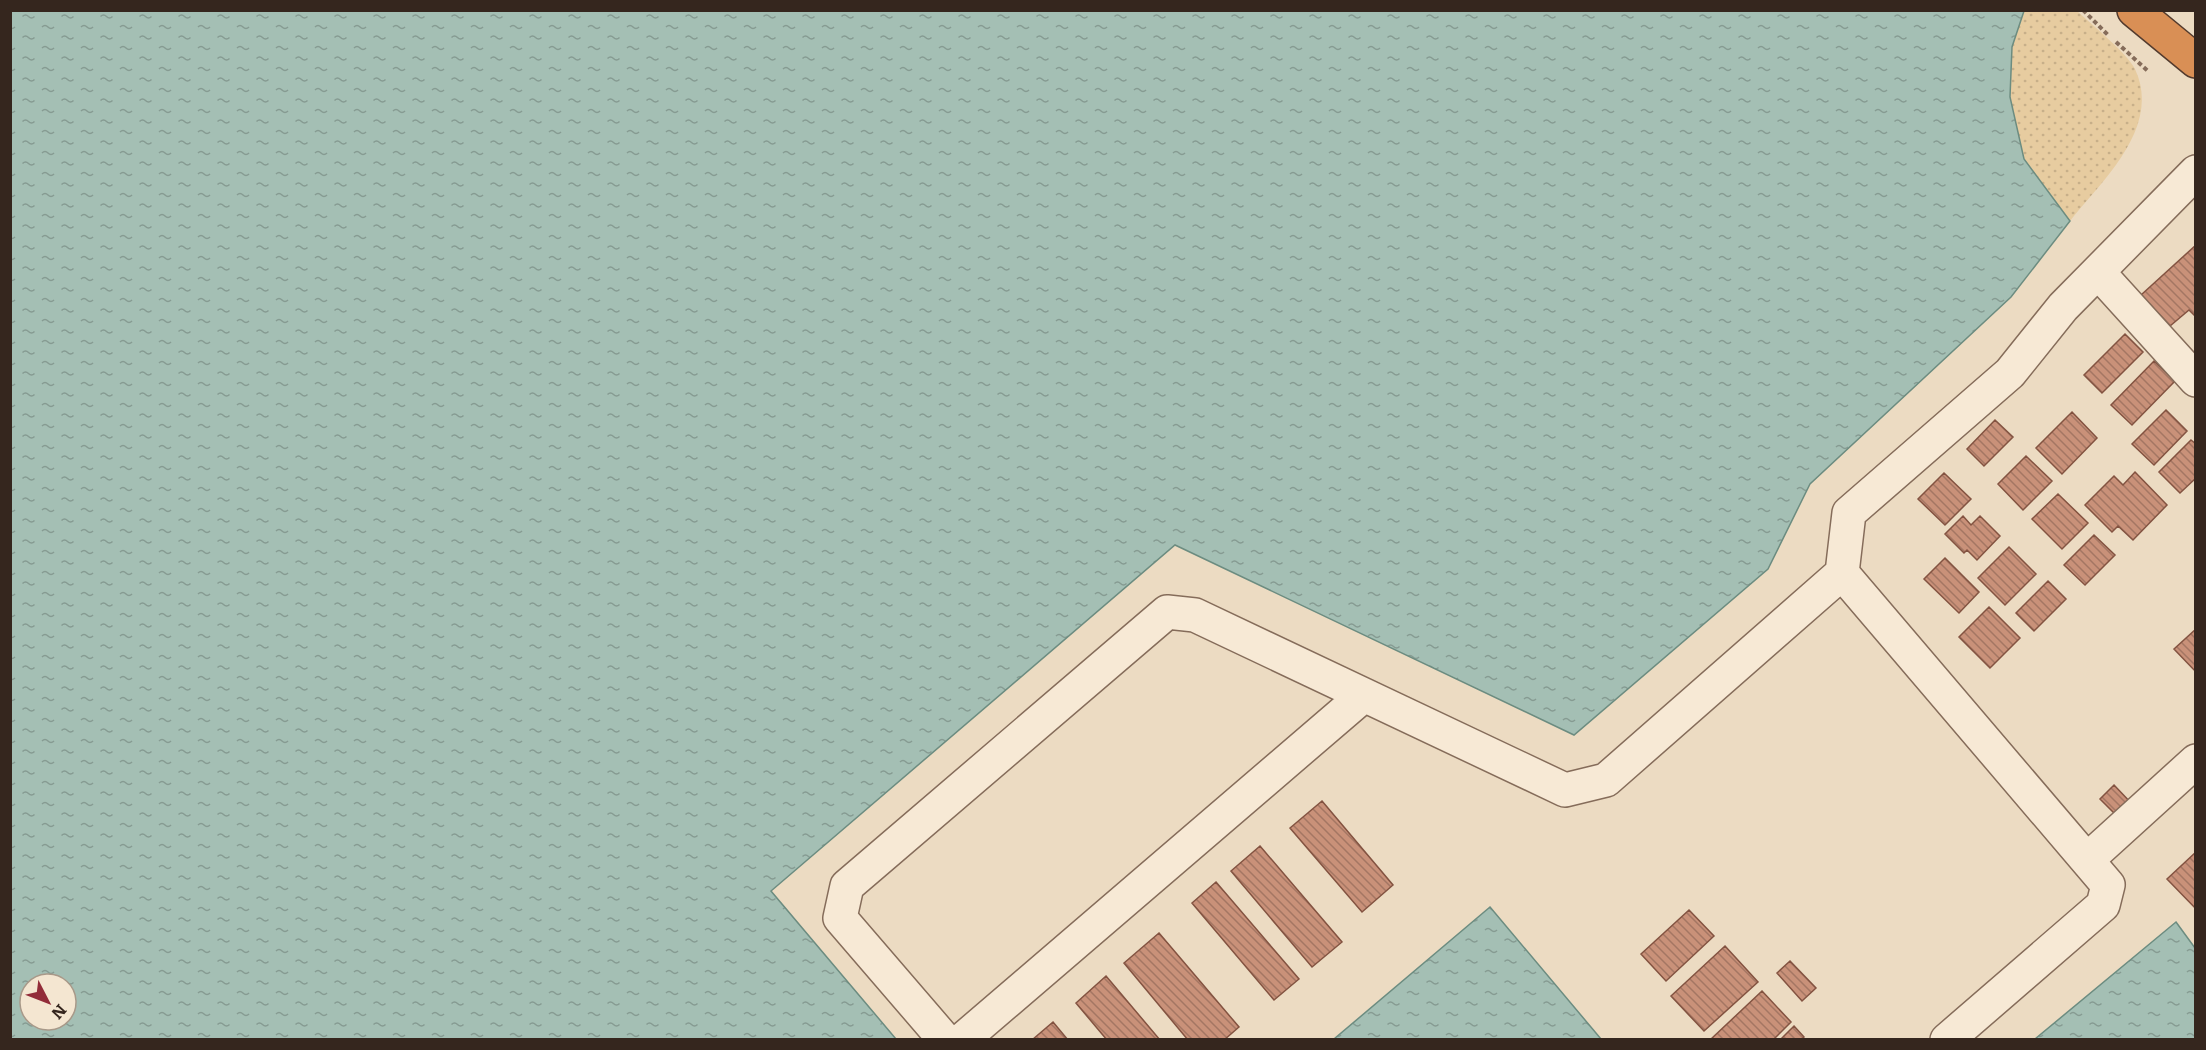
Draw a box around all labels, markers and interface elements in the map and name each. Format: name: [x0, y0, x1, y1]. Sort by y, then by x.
north arrow: [18, 972, 78, 1032]
text: N: [46, 1000, 73, 1026]

